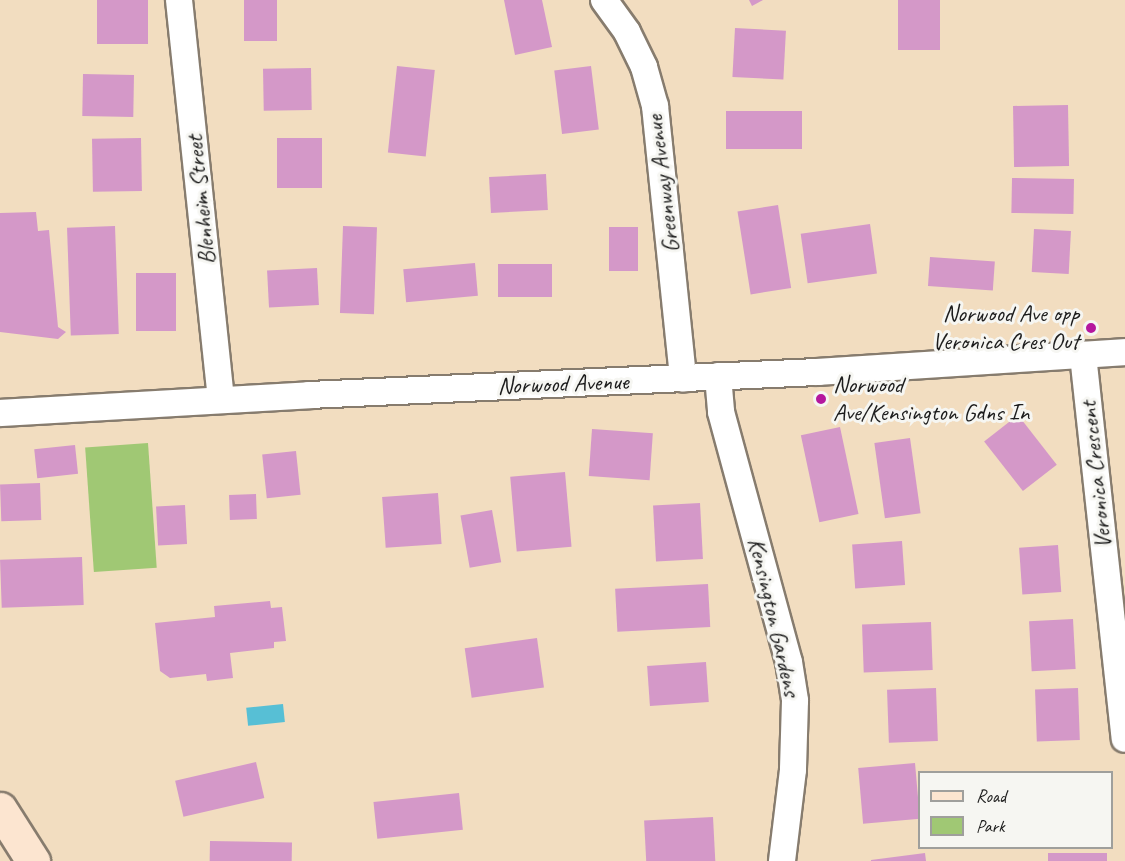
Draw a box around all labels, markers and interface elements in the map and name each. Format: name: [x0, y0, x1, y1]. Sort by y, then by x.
street label: Greenway Avenue: [640, 114, 686, 254]
street label: Blenheim Street: [180, 134, 222, 266]
place label: Norwood Ave opp Veronica Cres Out: [932, 300, 1079, 356]
marker: Norwood Ave opp Veronica Cres Out: [1084, 321, 1098, 335]
street label: Norwood Avenue: [497, 367, 629, 401]
place label: Norwood Ave/Kensington Gdns In: [833, 371, 1029, 427]
marker: Norwood Ave/Kensington Gdns In: [814, 392, 828, 406]
street label: Veronica Crescent: [1074, 400, 1118, 550]
street label: Kensington Gardens: [742, 535, 806, 699]
legend: [918, 771, 1113, 849]
text: Road: [976, 785, 1006, 807]
text: Park: [976, 815, 1005, 837]

